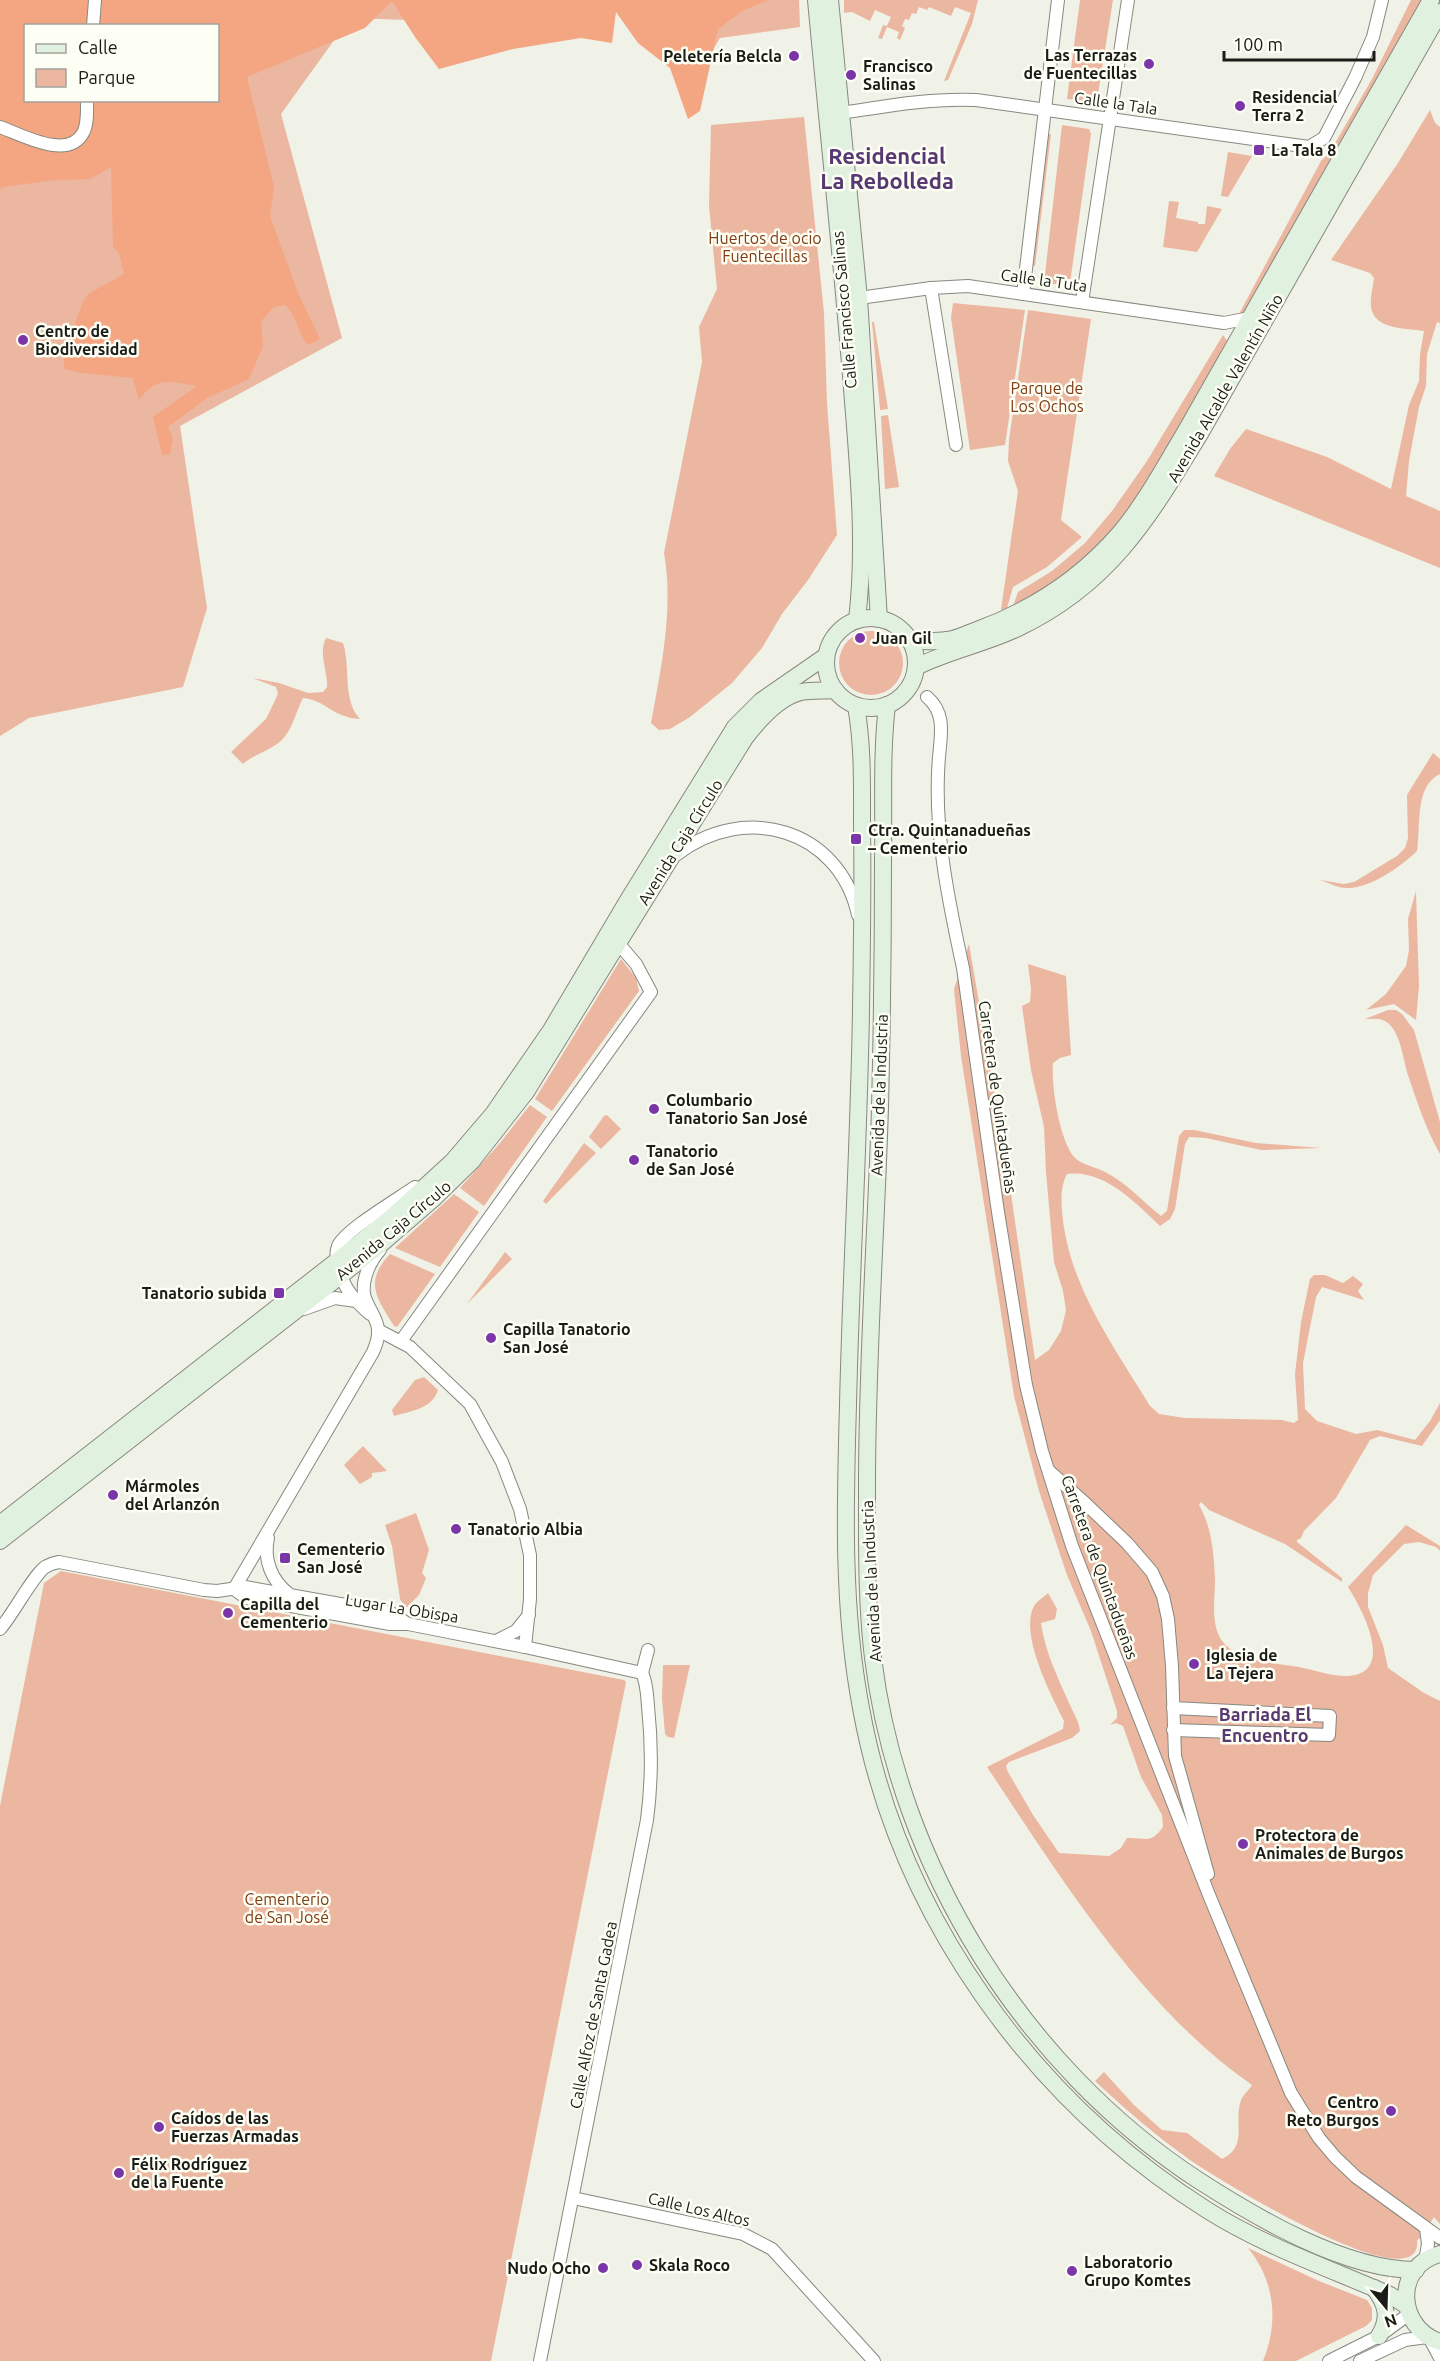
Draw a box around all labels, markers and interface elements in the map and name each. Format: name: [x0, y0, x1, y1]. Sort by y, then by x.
legend: [24, 24, 219, 102]
scale bar: [1224, 24, 1374, 62]
text: 100 m: [1233, 34, 1283, 54]
text: Calle: [78, 37, 118, 57]
place label: Las Terrazas de Fuentecillas: [1023, 46, 1137, 82]
place label: Peletería Belcla: [663, 47, 782, 65]
marker: Peletería Belcla: [787, 49, 801, 63]
place label: Francisco Salinas: [863, 57, 933, 93]
marker: Las Terrazas de Fuentecillas: [1142, 57, 1156, 71]
text: Parque: [78, 67, 135, 87]
marker: Francisco Salinas: [844, 68, 858, 82]
street label: Calle la Tala: [1073, 88, 1159, 118]
place label: Residencial Terra 2: [1252, 88, 1338, 124]
marker: Residencial Terra 2: [1233, 99, 1247, 113]
place label: La Tala 8: [1271, 141, 1336, 159]
district label: Residencial La Rebolleda: [820, 143, 954, 193]
marker: La Tala 8: [1252, 143, 1266, 157]
park label: Huertos de ocio Fuentecillas: [708, 229, 822, 265]
street label: Calle Francisco Salinas: [828, 230, 860, 390]
street label: Calle la Tuta: [1000, 265, 1088, 295]
street label: Avenida Alcalde Valentín Niño: [1164, 291, 1286, 485]
place label: Centro de Biodiversidad: [35, 322, 138, 358]
marker: Centro de Biodiversidad: [16, 333, 30, 347]
park label: Parque de Los Ochos: [1010, 379, 1084, 415]
place label: Juan Gil: [872, 629, 932, 647]
marker: Juan Gil: [853, 631, 867, 645]
street label: Avenida Caja Círculo: [634, 776, 726, 908]
place label: Ctra. Quintanadueñas – Cementerio: [868, 821, 1031, 857]
marker: Ctra. Quintanadueñas – Cementerio: [849, 832, 863, 846]
street label: Carretera de Quintadueñas: [976, 999, 1020, 1195]
street label: Avenida de la Industria: [867, 1014, 891, 1176]
place label: Columbario Tanatorio San José: [666, 1091, 808, 1127]
marker: Columbario Tanatorio San José: [647, 1102, 661, 1116]
place label: Tanatorio de San José: [646, 1142, 734, 1178]
marker: Tanatorio de San José: [627, 1153, 641, 1167]
street label: Avenida Caja Círculo: [332, 1177, 454, 1283]
place label: Tanatorio subida: [142, 1284, 267, 1302]
marker: Tanatorio subida: [272, 1286, 286, 1300]
place label: Capilla Tanatorio San José: [503, 1320, 631, 1356]
marker: Capilla Tanatorio San José: [484, 1331, 498, 1345]
street label: Carretera de Quintadueñas: [1058, 1473, 1142, 1662]
place label: Mármoles del Arlanzón: [125, 1477, 220, 1513]
marker: Mármoles del Arlanzón: [106, 1488, 120, 1502]
street label: Avenida de la Industria: [858, 1500, 884, 1662]
place label: Tanatorio Albia: [468, 1520, 583, 1538]
marker: Tanatorio Albia: [449, 1522, 463, 1536]
place label: Cementerio San José: [297, 1540, 385, 1576]
marker: Cementerio San José: [278, 1551, 292, 1565]
street label: Lugar La Obispa: [344, 1590, 460, 1626]
place label: Capilla del Cementerio: [240, 1595, 328, 1631]
marker: Capilla del Cementerio: [221, 1606, 235, 1620]
place label: Iglesia de La Tejera: [1206, 1646, 1278, 1682]
marker: Iglesia de La Tejera: [1187, 1657, 1201, 1671]
district label: Barriada El Encuentro: [1219, 1704, 1312, 1745]
place label: Protectora de Animales de Burgos: [1255, 1826, 1404, 1862]
marker: Protectora de Animales de Burgos: [1236, 1837, 1250, 1851]
park label: Cementerio de San José: [245, 1890, 329, 1926]
street label: Calle Alfoz de Santa Gadea: [566, 1920, 620, 2110]
place label: Centro Reto Burgos: [1286, 2093, 1379, 2129]
marker: Centro Reto Burgos: [1384, 2104, 1398, 2118]
place label: Caídos de las Fuerzas Armadas: [171, 2109, 299, 2145]
marker: Caídos de las Fuerzas Armadas: [152, 2120, 166, 2134]
place label: Félix Rodríguez de la Fuente: [131, 2155, 247, 2191]
marker: Félix Rodríguez de la Fuente: [112, 2166, 126, 2180]
street label: Calle Los Altos: [646, 2189, 752, 2229]
place label: Laboratorio Grupo Komtes: [1084, 2253, 1191, 2289]
place label: Skala Roco: [649, 2256, 730, 2274]
marker: Skala Roco: [630, 2258, 644, 2272]
place label: Nudo Ocho: [507, 2259, 591, 2277]
marker: Nudo Ocho: [596, 2261, 610, 2275]
marker: Laboratorio Grupo Komtes: [1065, 2264, 1079, 2278]
north arrow: [1356, 2277, 1416, 2337]
text: N: [1382, 2311, 1399, 2332]

